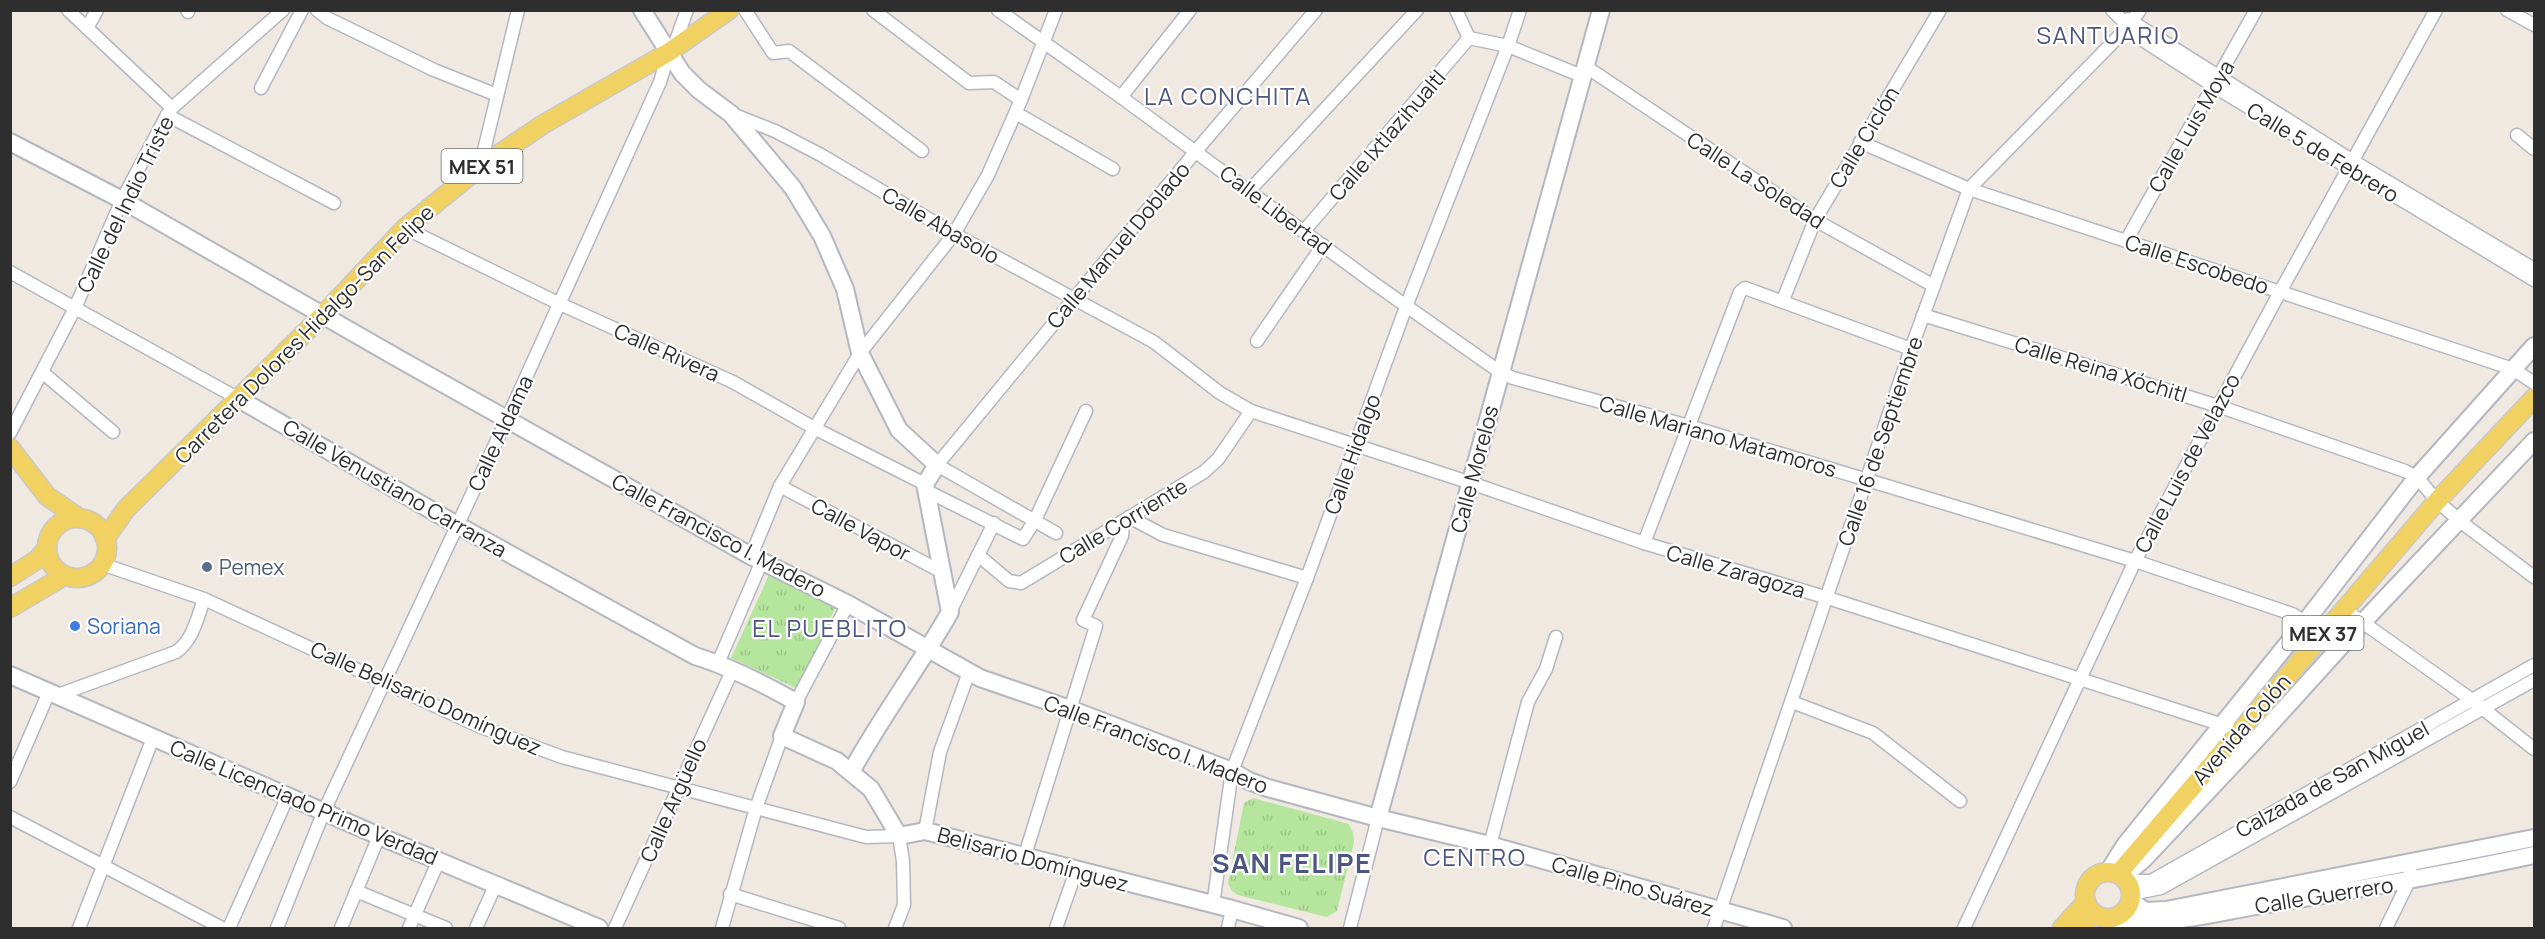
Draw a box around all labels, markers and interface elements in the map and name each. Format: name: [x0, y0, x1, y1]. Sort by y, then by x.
district label: SANTUARIO: [2036, 18, 2180, 51]
street label: Calle Luis Moya: [2142, 55, 2240, 197]
street label: Calle Ixtlazihualtl: [1322, 64, 1452, 206]
district label: LA CONCHITA: [1144, 79, 1312, 112]
street label: Calle Ciclón: [1823, 81, 1905, 193]
street label: Calle 5 de Febrero: [2242, 96, 2404, 208]
street label: Calle del Indio Triste: [70, 111, 180, 297]
street label: Calle La Soledad: [1682, 125, 1830, 235]
road number: MEX 51: [442, 149, 522, 183]
street label: Calle Manuel Doblado: [1040, 156, 1196, 334]
street label: Calle Libertad: [1214, 159, 1338, 261]
street label: Calle Abasolo: [877, 180, 1005, 270]
street label: Carretera Dolores Hidalgo-San Felipe: [168, 198, 440, 470]
street label: Calle Escobedo: [2122, 228, 2272, 300]
street label: Calle Rivera: [610, 316, 724, 388]
street label: Calle Reina Xóchitl: [2011, 329, 2191, 409]
street label: Calle 16 de Septiembre: [1831, 333, 1929, 549]
street label: Calle Luis de Velazco: [2128, 368, 2246, 558]
street label: Calle Aldama: [461, 371, 539, 495]
street label: Calle Mariano Matamoros: [1596, 389, 1840, 483]
street label: Calle Hidalgo: [1317, 390, 1387, 518]
street label: Calle Morelos: [1444, 402, 1504, 536]
street label: Calle Venustiano Carranza: [278, 412, 512, 564]
street label: Calle Francisco I. Madero: [607, 467, 831, 603]
street label: Calle Corriente: [1054, 472, 1192, 570]
street label: Calle Vapor: [806, 491, 916, 567]
street label: Calle Zaragoza: [1663, 538, 1809, 604]
place label: Pemex: [219, 553, 284, 581]
marker: Pemex: [200, 560, 214, 574]
district label: EL PUEBLITO: [752, 611, 908, 644]
place label: Soriana: [87, 612, 161, 640]
road number: MEX 37: [2282, 616, 2364, 650]
marker: Soriana: [68, 619, 82, 633]
street label: Calle Belisario Domínguez: [306, 634, 546, 762]
street label: Avenida Colón: [2185, 668, 2297, 790]
street label: Calle Francisco I. Madero: [1040, 688, 1272, 800]
street label: Calzada de San Miguel: [2230, 714, 2434, 844]
street label: Calle Licenciado Primo Verdad: [166, 733, 442, 871]
street label: Calle Argüello: [633, 734, 713, 866]
street label: Belisario Domínguez: [934, 820, 1132, 898]
district label: CENTRO: [1423, 840, 1527, 873]
district label: SAN FELIPE: [1212, 844, 1372, 881]
street label: Calle Pino Suárez: [1549, 849, 1717, 923]
street label: Calle Guerrero: [2253, 870, 2395, 920]

